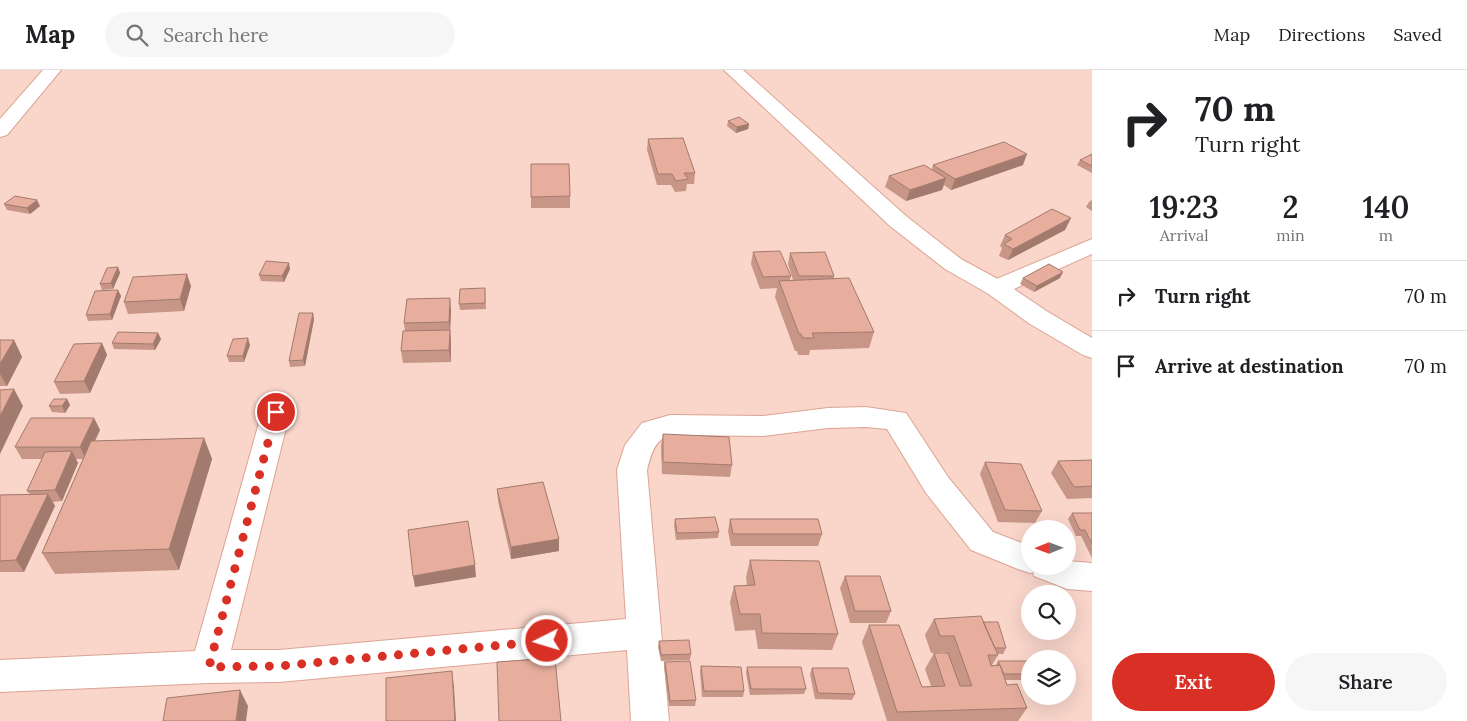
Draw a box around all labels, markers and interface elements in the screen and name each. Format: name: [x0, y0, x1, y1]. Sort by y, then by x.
search box: [105, 12, 455, 57]
text: Map: [25, 19, 75, 50]
icon: search: [123, 21, 151, 49]
text: Search here: [163, 23, 269, 47]
text: Map: [1214, 23, 1250, 46]
text: Directions: [1278, 23, 1365, 46]
text: Saved: [1393, 23, 1442, 46]
text: 70 m: [1195, 86, 1275, 131]
icon: right: [1112, 90, 1177, 155]
text: Turn right: [1195, 130, 1300, 158]
text: 19:23: [1150, 188, 1219, 226]
text: 2: [1283, 188, 1299, 226]
text: 140: [1362, 188, 1409, 226]
text: Arrival: [1160, 225, 1209, 245]
text: min: [1276, 225, 1305, 245]
text: m: [1379, 225, 1393, 245]
icon: right: [1112, 282, 1140, 310]
text: Turn right: [1155, 284, 1251, 308]
text: 70 m: [1404, 284, 1447, 308]
icon: arrive: [1112, 352, 1140, 380]
text: Arrive at destination: [1155, 354, 1344, 378]
text: 70 m: [1404, 354, 1447, 378]
pin: [255, 391, 297, 433]
icon: arrive: [262, 398, 290, 426]
north arrow: [1021, 520, 1076, 575]
map controls: [1021, 520, 1076, 705]
button: search: [1021, 585, 1076, 640]
position arrow: [520, 614, 572, 666]
button: layers: [1021, 650, 1076, 705]
button: Exit: [1112, 653, 1275, 711]
button: Share: [1285, 653, 1447, 711]

